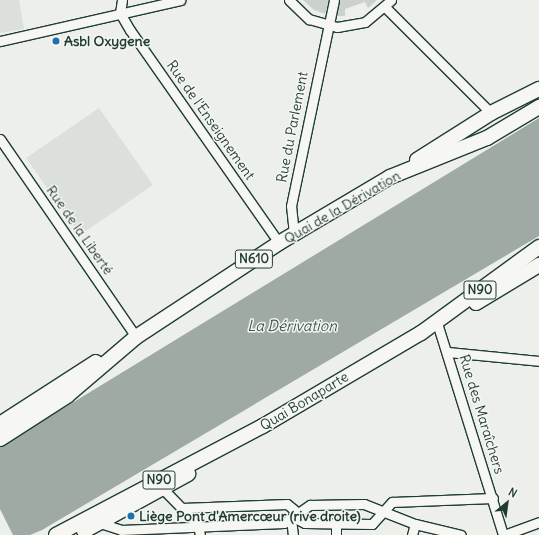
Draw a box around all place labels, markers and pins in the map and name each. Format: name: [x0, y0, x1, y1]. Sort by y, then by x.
place label: Asbl Oxygene: [64, 33, 150, 49]
marker: Asbl Oxygene: [51, 36, 61, 46]
place label: Liège Pont d'Amercœur (rive droite): [139, 508, 361, 524]
marker: Liège Pont d'Amercœur (rive droite): [126, 511, 136, 521]

